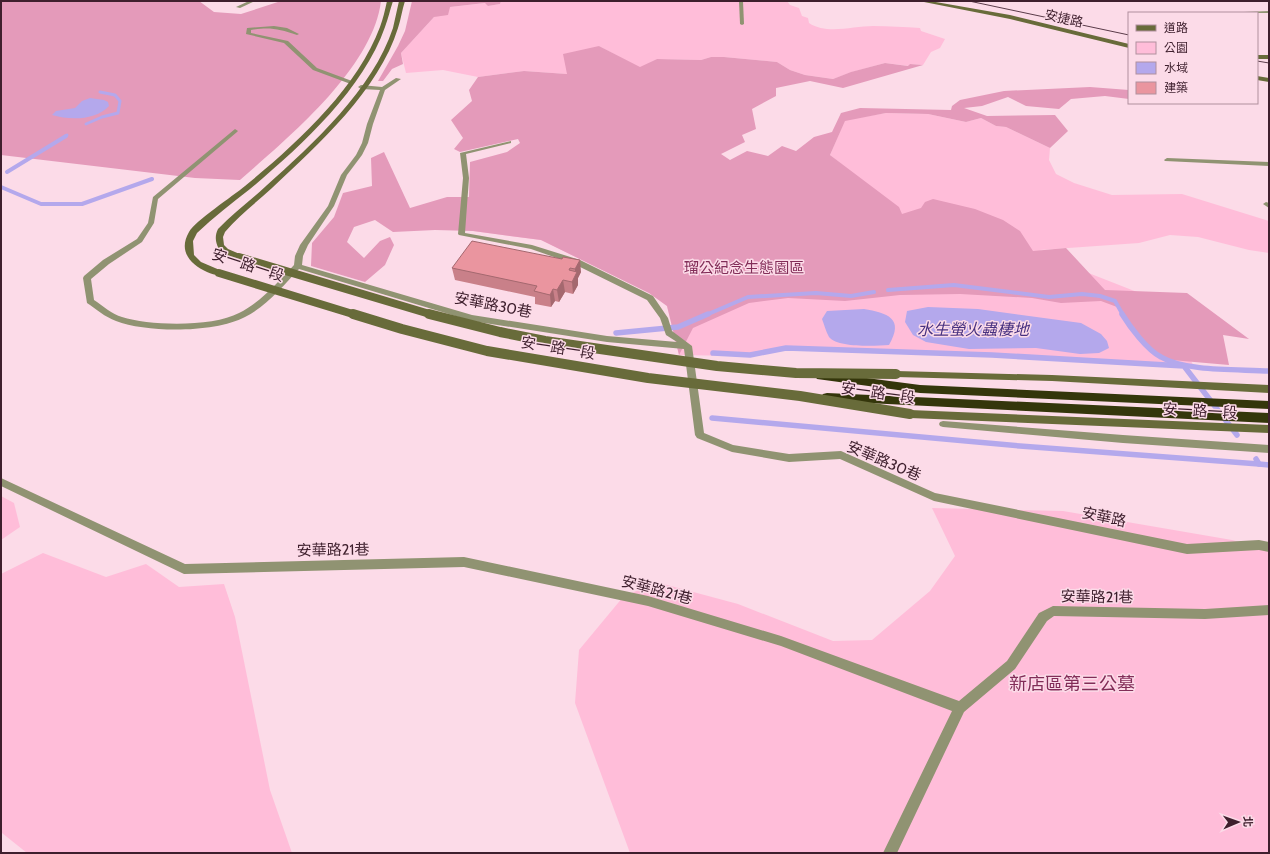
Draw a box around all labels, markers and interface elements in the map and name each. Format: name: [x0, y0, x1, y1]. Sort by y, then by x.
street label: 安捷路: [1043, 6, 1085, 30]
legend: [1128, 12, 1258, 104]
text: 道路: [1164, 20, 1188, 35]
text: 公園: [1164, 40, 1188, 55]
text: 水域: [1164, 60, 1188, 75]
text: 建築: [1164, 80, 1188, 95]
street label: 安一路一段: [210, 245, 286, 285]
park label: 瑠公紀念生態園區: [684, 259, 804, 277]
street label: 安華路30巷: [453, 289, 533, 321]
water label: 水生螢火蟲棲地: [917, 320, 1031, 339]
street label: 安一路一段: [520, 333, 596, 363]
street label: 安一路一段: [840, 379, 916, 407]
street label: 安一路一段: [1162, 400, 1238, 422]
street label: 安華路30巷: [844, 437, 924, 485]
street label: 安華路: [1080, 504, 1128, 530]
street label: 安華路21巷: [296, 540, 370, 560]
street label: 安華路21巷: [620, 572, 694, 608]
street label: 安華路21巷: [1060, 587, 1134, 607]
park label: 新店區第三公墓: [1009, 673, 1135, 695]
north arrow: [1218, 802, 1258, 842]
text: 北: [1241, 816, 1255, 827]

